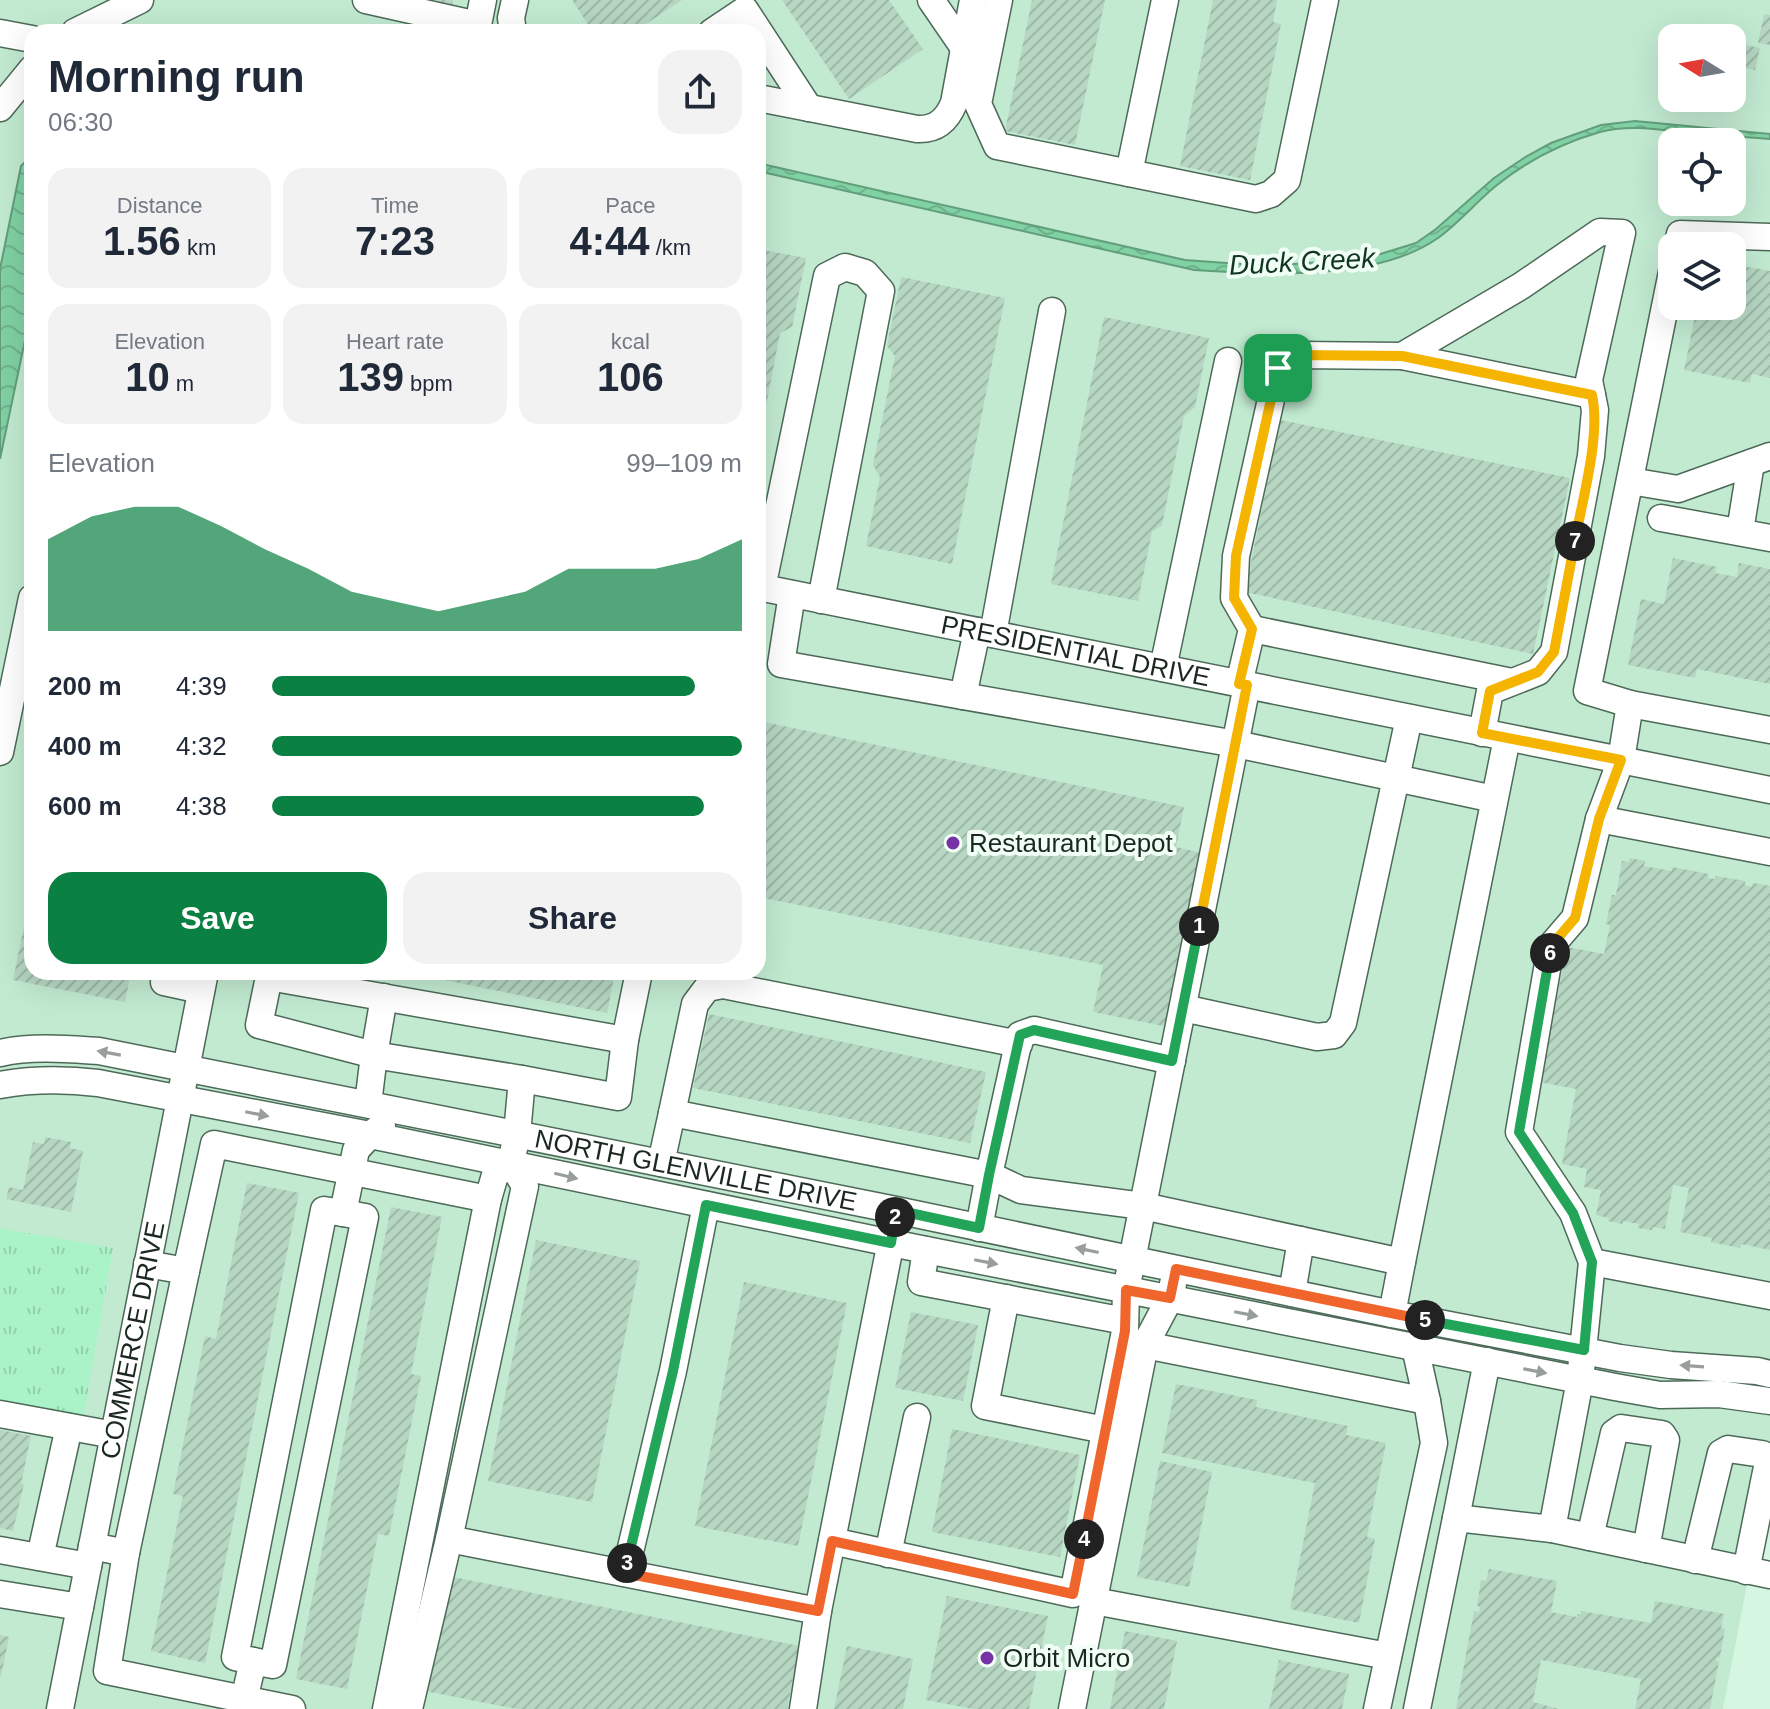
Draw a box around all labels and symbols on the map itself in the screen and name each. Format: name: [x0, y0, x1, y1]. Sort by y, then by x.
north arrow: [1658, 24, 1746, 112]
water label: Duck Creek: [1228, 242, 1378, 281]
pin: [1244, 334, 1312, 402]
pin: 7: [1555, 521, 1595, 561]
street label: PRESIDENTIAL DRIVE: [939, 609, 1213, 692]
place label: Restaurant Depot: [969, 828, 1174, 858]
marker: Restaurant Depot: [944, 834, 962, 852]
pin: 1: [1179, 906, 1219, 946]
pin: 6: [1530, 933, 1570, 973]
one-way arrow: [96, 1046, 121, 1059]
one-way arrow: [244, 1108, 269, 1120]
street label: NORTH GLENVILLE DRIVE: [532, 1123, 859, 1217]
one-way arrow: [554, 1170, 579, 1183]
pin: 2: [875, 1197, 915, 1237]
street label: COMMERCE DRIVE: [95, 1219, 171, 1461]
one-way arrow: [1074, 1243, 1099, 1256]
one-way arrow: [973, 1256, 998, 1268]
pin: 5: [1405, 1300, 1445, 1340]
one-way arrow: [1234, 1308, 1259, 1320]
one-way arrow: [1679, 1359, 1704, 1372]
one-way arrow: [1523, 1365, 1548, 1378]
pin: 4: [1064, 1519, 1104, 1559]
pin: 3: [607, 1543, 647, 1583]
place label: Orbit Micro: [1003, 1643, 1130, 1673]
marker: Orbit Micro: [978, 1649, 996, 1667]

